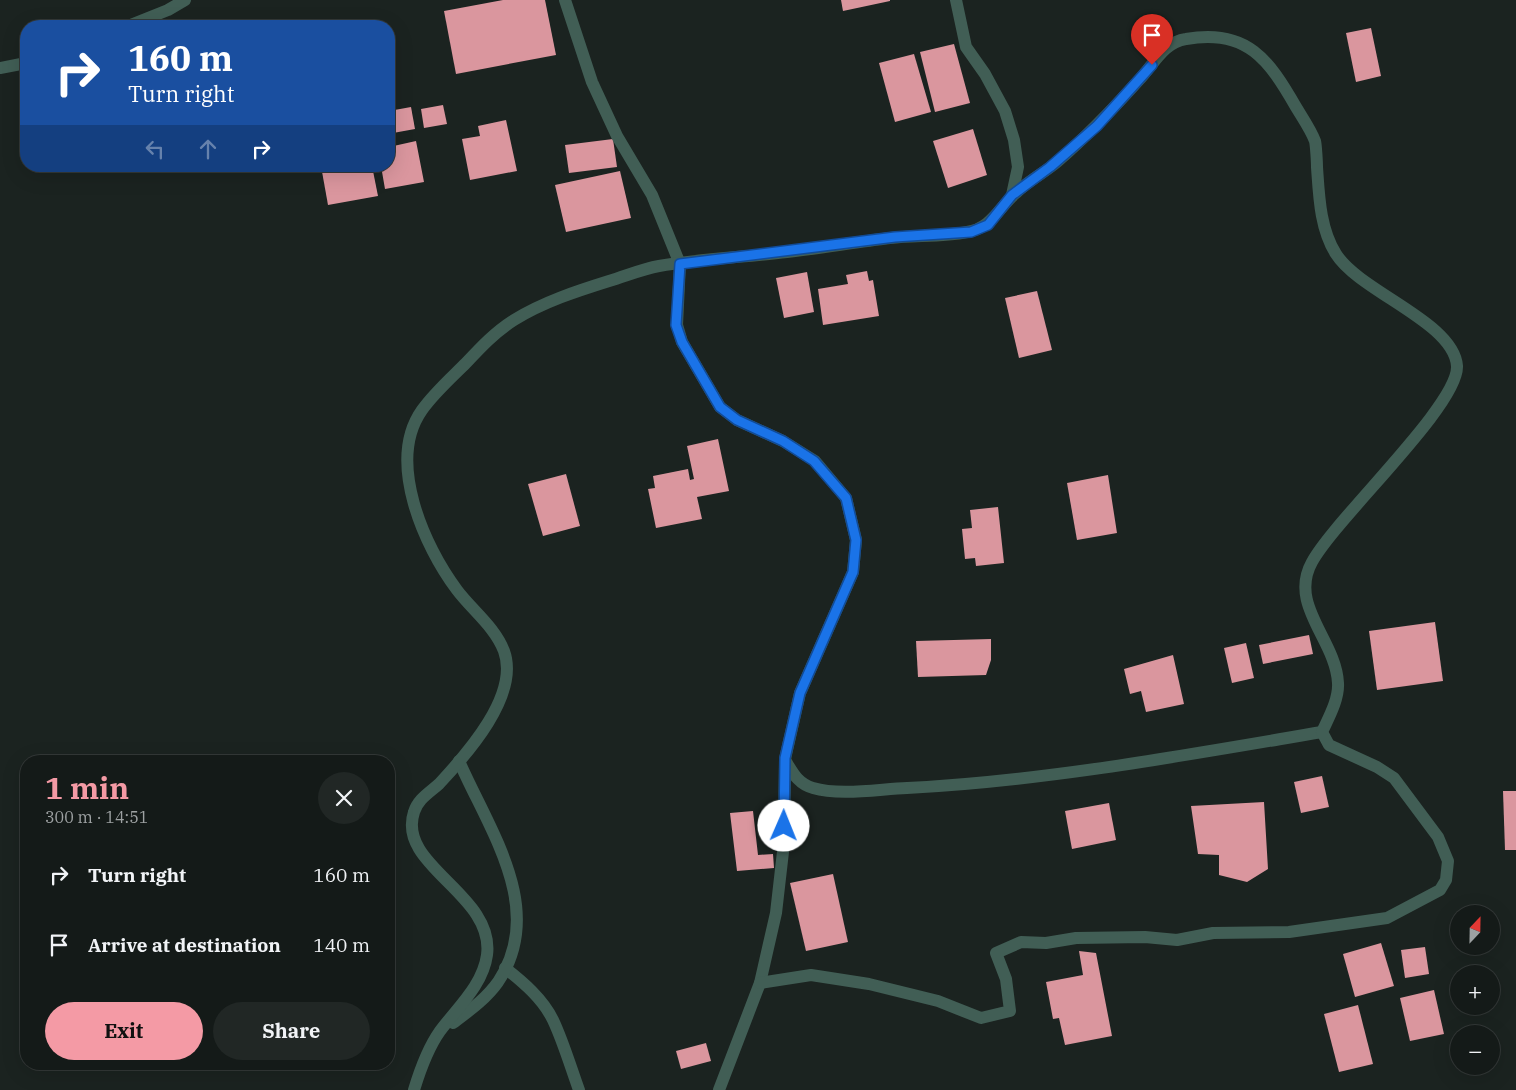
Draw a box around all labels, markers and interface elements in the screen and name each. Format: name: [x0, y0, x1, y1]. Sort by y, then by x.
pin: [1131, 14, 1173, 65]
icon: arrive: [1138, 21, 1166, 49]
text: 160 m: [128, 35, 233, 81]
icon: right: [45, 40, 110, 105]
text: Turn right: [128, 79, 235, 108]
icon: left: [141, 135, 169, 163]
icon: ahead: [194, 135, 222, 163]
icon: right: [247, 135, 275, 163]
text: 1 min: [45, 768, 129, 807]
button: close: [318, 772, 370, 824]
position arrow: [757, 799, 809, 851]
text: 300 m · 14:51: [45, 807, 148, 827]
icon: right: [45, 861, 73, 889]
text: Turn right: [88, 863, 186, 887]
text: 160 m: [313, 863, 370, 887]
north arrow: [1450, 905, 1500, 955]
map controls: [1450, 905, 1500, 1075]
icon: arrive: [45, 931, 73, 959]
text: Arrive at destination: [88, 933, 281, 957]
text: 140 m: [313, 933, 370, 957]
button: +: [1450, 965, 1500, 1015]
button: Exit: [45, 1002, 203, 1060]
button: Share: [213, 1002, 370, 1060]
button: −: [1450, 1025, 1500, 1075]

